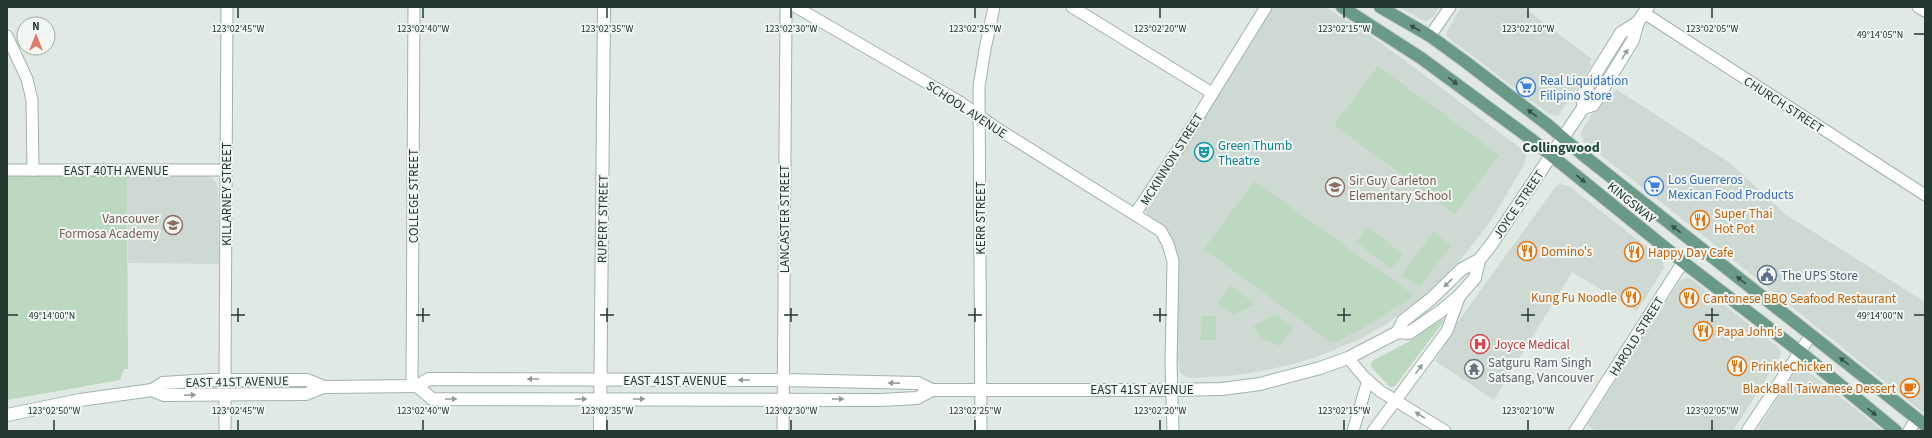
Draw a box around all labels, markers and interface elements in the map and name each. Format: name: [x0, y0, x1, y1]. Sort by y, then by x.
north arrow: [16, 16, 56, 56]
text: N: [32, 19, 40, 34]
text: 123°02'45"W: [212, 22, 264, 36]
text: 123°02'40"W: [397, 22, 449, 36]
text: 123°02'35"W: [581, 22, 633, 36]
text: 123°02'30"W: [765, 22, 817, 36]
text: 123°02'25"W: [949, 22, 1001, 36]
text: 123°02'20"W: [1134, 22, 1186, 36]
text: 123°02'15"W: [1318, 22, 1370, 36]
text: 123°02'10"W: [1502, 22, 1554, 36]
text: 123°02'05"W: [1686, 22, 1738, 36]
one-way arrow: [1409, 24, 1421, 31]
text: 49°14'05"N: [1857, 28, 1903, 42]
one-way arrow: [1621, 48, 1628, 60]
place label: Real Liquidation Filipino Store: [1540, 72, 1628, 105]
street label: CHURCH STREET: [1740, 72, 1827, 137]
supermarket icon: Real Liquidation Filipino Store: [1515, 76, 1537, 98]
street label: SCHOOL AVENUE: [923, 77, 1011, 143]
one-way arrow: [1447, 77, 1458, 85]
one-way arrow: [1526, 108, 1537, 117]
street label: MCKINNON STREET: [1136, 110, 1208, 209]
place label: Green Thumb Theatre: [1218, 137, 1292, 170]
district label: Collingwood: [1522, 138, 1600, 158]
theatre icon: Green Thumb Theatre: [1193, 141, 1215, 163]
street label: KILLARNEY STREET: [218, 142, 236, 246]
street label: COLLEGE STREET: [405, 149, 423, 243]
street label: EAST 40TH AVENUE: [63, 162, 169, 180]
street label: LANCASTER STREET: [776, 165, 794, 273]
street label: JOYCE STREET: [1489, 167, 1548, 242]
place label: Los Guerreros Mexican Food Products: [1668, 171, 1794, 204]
place label: Sir Guy Carleton Elementary School: [1349, 172, 1451, 205]
one-way arrow: [1576, 174, 1586, 183]
street label: RUPERT STREET: [593, 175, 613, 263]
supermarket icon: Los Guerreros Mexican Food Products: [1643, 175, 1665, 197]
school or university icon: Sir Guy Carleton Elementary School: [1324, 176, 1346, 198]
street label: KINGSWAY: [1603, 178, 1660, 228]
street label: KERR STREET: [972, 181, 990, 255]
place label: Super Thai Hot Pot: [1714, 205, 1773, 238]
restaurant icon: Super Thai Hot Pot: [1689, 209, 1711, 231]
place label: Vancouver Formosa Academy: [59, 210, 159, 243]
school or university icon: Vancouver Formosa Academy: [162, 214, 184, 236]
one-way arrow: [1671, 225, 1682, 233]
restaurant icon: Domino's: [1516, 240, 1538, 262]
restaurant icon: Happy Day Cafe: [1623, 241, 1645, 263]
place label: Domino's: [1541, 243, 1593, 261]
place label: Happy Day Cafe: [1648, 244, 1733, 262]
public building icon: The UPS Store: [1756, 264, 1778, 286]
place label: The UPS Store: [1781, 267, 1858, 285]
one-way arrow: [1735, 276, 1746, 284]
one-way arrow: [1443, 278, 1452, 287]
restaurant icon: Kung Fu Noodle: [1620, 286, 1642, 308]
restaurant icon: Cantonese BBQ Seafood Restaurant: [1678, 287, 1700, 309]
place label: Kung Fu Noodle: [1531, 289, 1617, 307]
place label: Cantonese BBQ Seafood Restaurant: [1703, 290, 1897, 308]
street label: HAROLD STREET: [1605, 293, 1668, 380]
text: 49°14'00"N: [29, 309, 75, 323]
text: 49°14'00"N: [1857, 309, 1903, 323]
restaurant icon: Papa John's: [1692, 320, 1714, 342]
place label: Papa John's: [1717, 323, 1783, 341]
hospital icon: Joyce Medical: [1469, 333, 1491, 355]
place label: Joyce Medical: [1494, 336, 1570, 354]
place label: Satguru Ram Singh Satsang, Vancouver: [1488, 354, 1594, 387]
restaurant icon: PrinkleChicken: [1726, 355, 1748, 377]
one-way arrow: [1839, 357, 1849, 365]
temple icon: Satguru Ram Singh Satsang, Vancouver: [1463, 358, 1485, 380]
place label: PrinkleChicken: [1751, 358, 1833, 376]
one-way arrow: [1414, 364, 1422, 374]
street label: EAST 41ST AVENUE: [185, 372, 289, 392]
street label: EAST 41ST AVENUE: [623, 372, 727, 390]
one-way arrow: [526, 376, 539, 382]
one-way arrow: [737, 377, 750, 383]
cafe icon: BlackBall Taiwanese Dessert: [1899, 377, 1921, 399]
one-way arrow: [887, 380, 900, 386]
place label: BlackBall Taiwanese Dessert: [1742, 380, 1897, 398]
street label: EAST 41ST AVENUE: [1090, 381, 1194, 399]
one-way arrow: [184, 391, 196, 398]
one-way arrow: [445, 396, 458, 402]
one-way arrow: [575, 396, 588, 402]
one-way arrow: [633, 396, 646, 402]
one-way arrow: [832, 396, 845, 402]
text: 123°02'50"W: [28, 404, 80, 418]
text: 123°02'45"W: [212, 404, 264, 418]
text: 123°02'40"W: [397, 404, 449, 418]
text: 123°02'35"W: [581, 404, 633, 418]
text: 123°02'30"W: [765, 404, 817, 418]
text: 123°02'25"W: [949, 404, 1001, 418]
text: 123°02'20"W: [1134, 404, 1186, 418]
text: 123°02'15"W: [1318, 404, 1370, 418]
text: 123°02'10"W: [1502, 404, 1554, 418]
text: 123°02'05"W: [1686, 404, 1738, 418]
one-way arrow: [1867, 407, 1878, 416]
one-way arrow: [1414, 412, 1426, 419]

